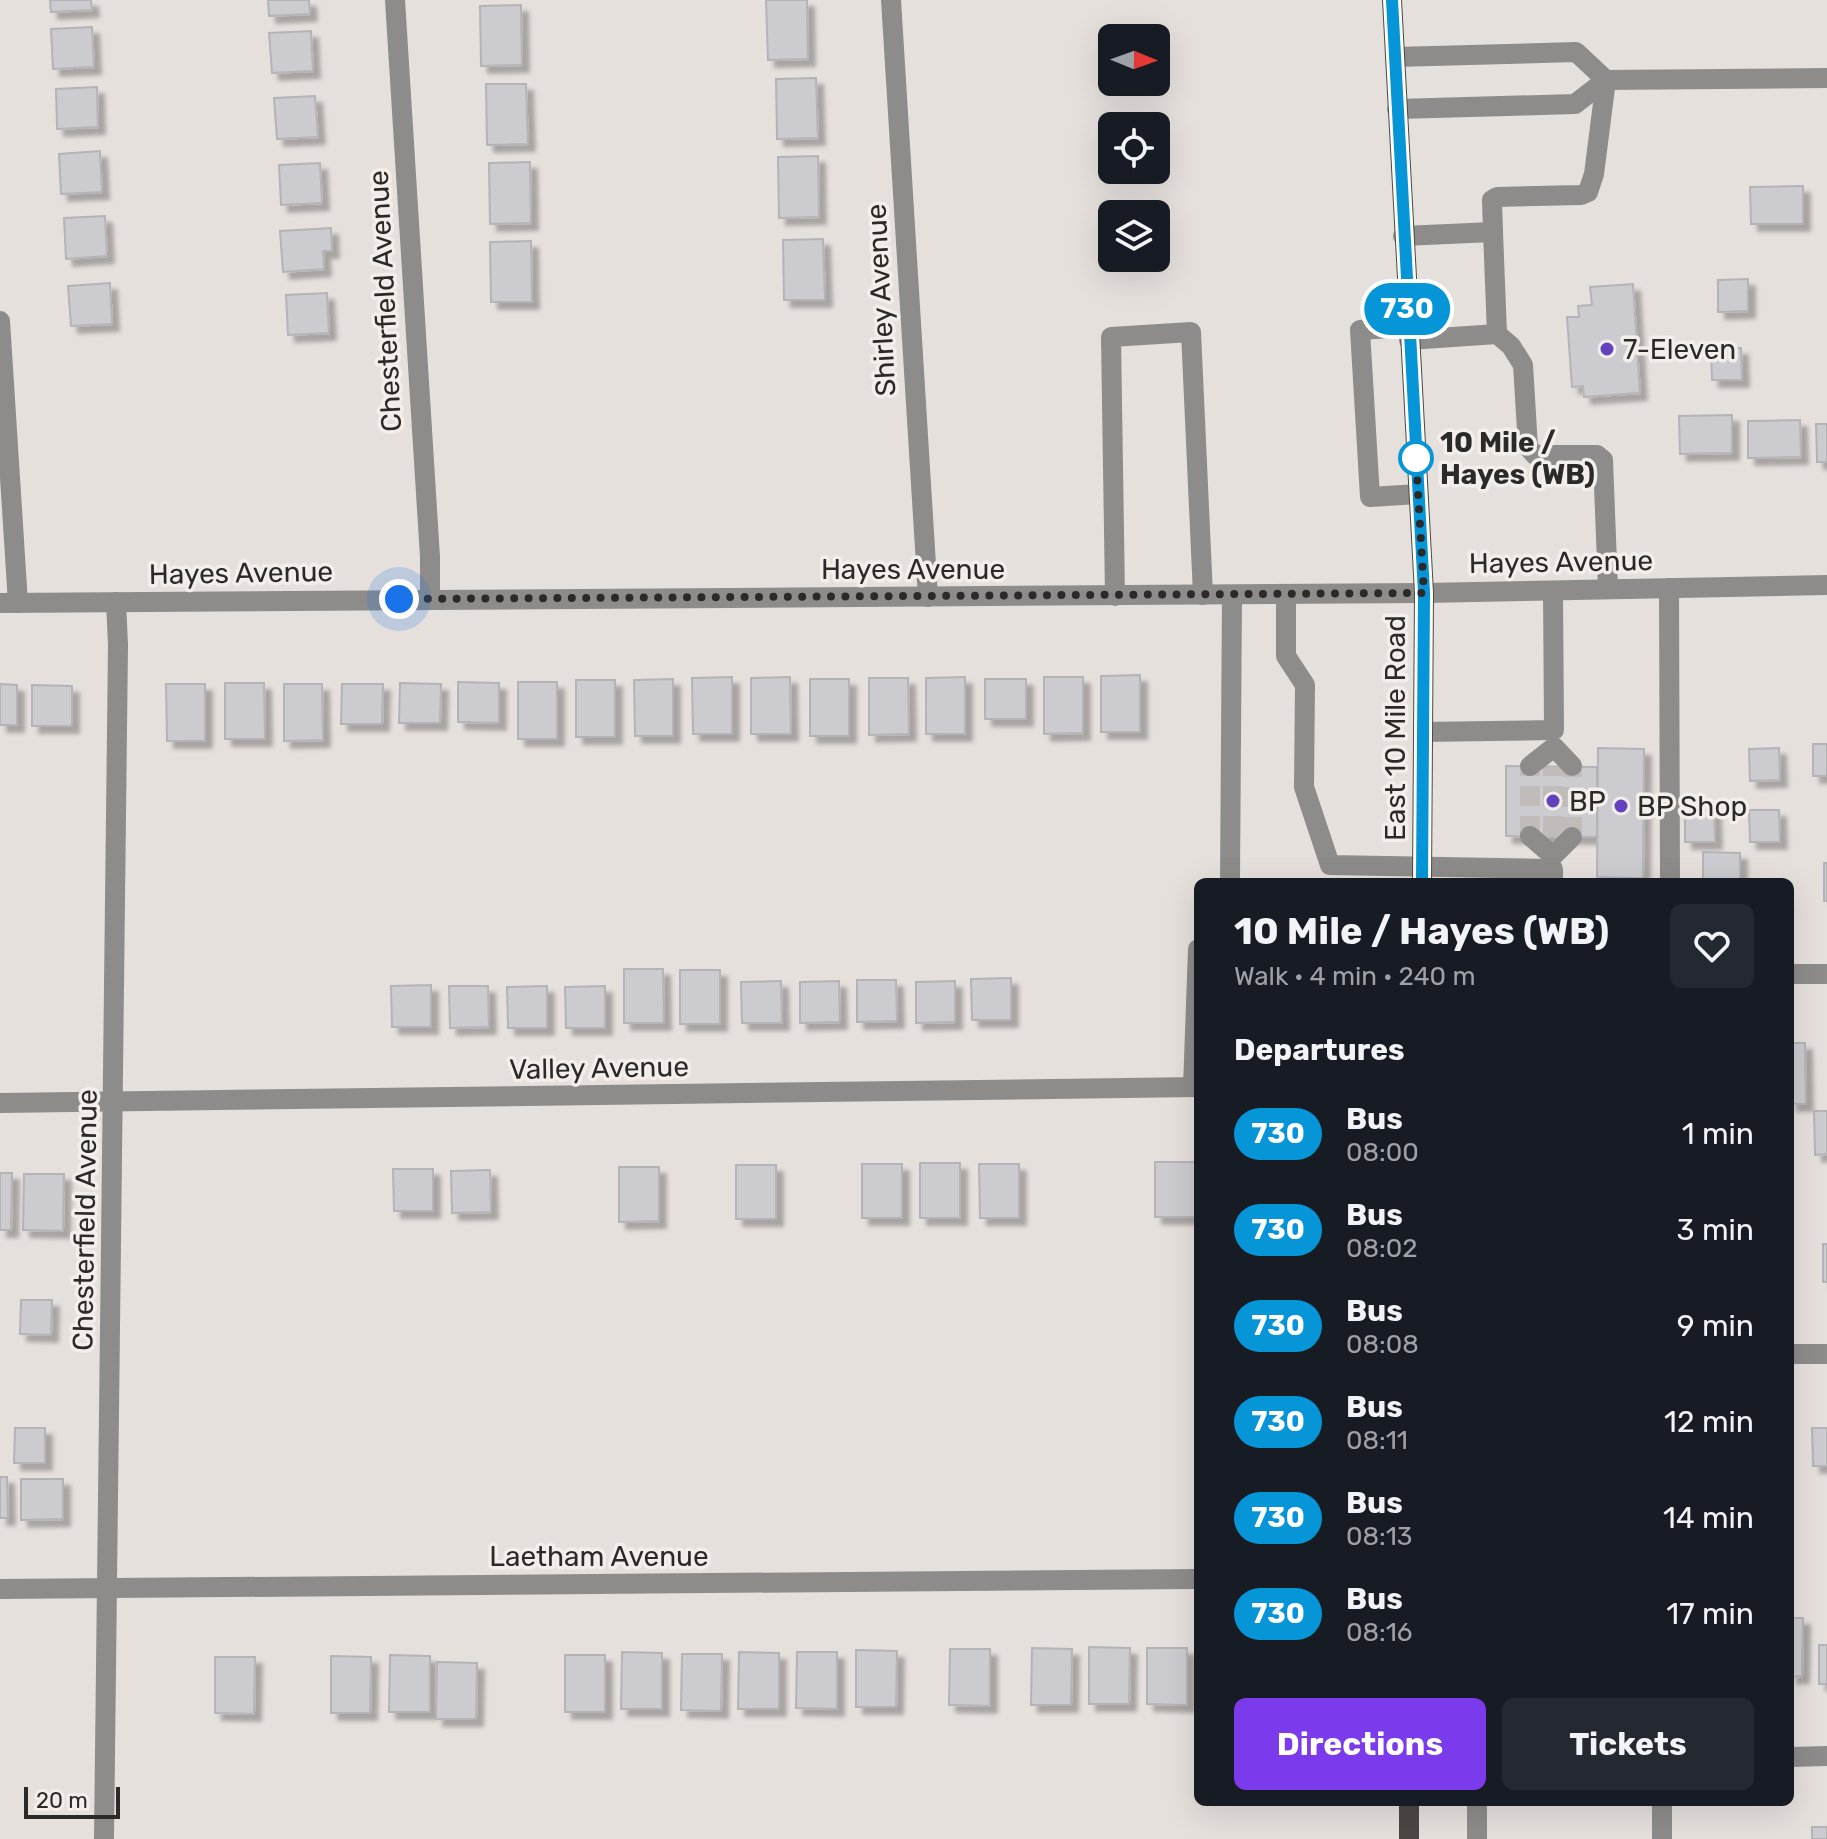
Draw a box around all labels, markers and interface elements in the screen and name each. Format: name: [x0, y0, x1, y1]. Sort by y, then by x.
north arrow: [1098, 24, 1170, 96]
map controls: [1098, 24, 1170, 272]
button: locate: [1098, 112, 1170, 184]
street label: Chesterfield Avenue: [362, 170, 408, 432]
button: layers: [1098, 200, 1170, 272]
street label: Shirley Avenue: [859, 203, 903, 397]
line badge: 730: [1361, 283, 1453, 335]
text: 730: [1380, 292, 1434, 325]
place label: 7-Eleven: [1623, 333, 1736, 366]
marker: 7-Eleven: [1598, 340, 1616, 358]
place label: 10 Mile / Hayes (WB): [1440, 426, 1595, 491]
marker: 10 Mile / Hayes (WB): [1399, 441, 1433, 475]
street label: Hayes Avenue: [1469, 544, 1653, 580]
street label: Hayes Avenue: [821, 553, 1005, 586]
street label: Hayes Avenue: [149, 555, 333, 591]
your location: [379, 579, 419, 619]
street label: East 10 Mile Road: [1379, 615, 1412, 841]
place label: BP: [1569, 785, 1606, 818]
place label: BP Shop: [1637, 790, 1747, 823]
marker: BP: [1544, 792, 1562, 810]
marker: BP Shop: [1612, 797, 1630, 815]
button: heart: [1670, 904, 1754, 988]
text: 10 Mile / Hayes (WB): [1234, 908, 1609, 954]
text: Walk · 4 min · 240 m: [1234, 961, 1476, 992]
text: Departures: [1234, 1032, 1405, 1068]
street label: Valley Avenue: [509, 1050, 689, 1086]
street label: Chesterfield Avenue: [66, 1089, 104, 1351]
text: Bus: [1346, 1101, 1403, 1137]
text: 1 min: [1682, 1116, 1754, 1152]
text: 730: [1251, 1117, 1305, 1150]
text: 08:00: [1346, 1137, 1419, 1168]
text: Bus: [1346, 1197, 1403, 1233]
text: 3 min: [1677, 1212, 1754, 1248]
text: 730: [1251, 1213, 1305, 1246]
text: 08:02: [1346, 1233, 1417, 1264]
text: Bus: [1346, 1293, 1403, 1329]
text: 9 min: [1677, 1308, 1754, 1344]
text: 730: [1251, 1309, 1305, 1342]
text: 08:08: [1346, 1329, 1419, 1360]
text: Bus: [1346, 1389, 1403, 1425]
text: 12 min: [1664, 1404, 1754, 1440]
text: 730: [1251, 1405, 1305, 1438]
text: 08:11: [1346, 1425, 1408, 1456]
text: Bus: [1346, 1485, 1403, 1521]
text: 14 min: [1663, 1500, 1754, 1536]
text: 730: [1251, 1501, 1305, 1534]
text: 08:13: [1346, 1521, 1412, 1552]
street label: Laetham Avenue: [489, 1540, 709, 1573]
text: Bus: [1346, 1581, 1403, 1617]
text: 17 min: [1666, 1596, 1754, 1632]
text: 730: [1251, 1597, 1305, 1630]
text: 08:16: [1346, 1617, 1413, 1648]
button: Directions: [1234, 1698, 1486, 1790]
button: Tickets: [1502, 1698, 1754, 1790]
scale bar: [24, 1783, 120, 1819]
text: 20 m: [36, 1787, 88, 1814]

